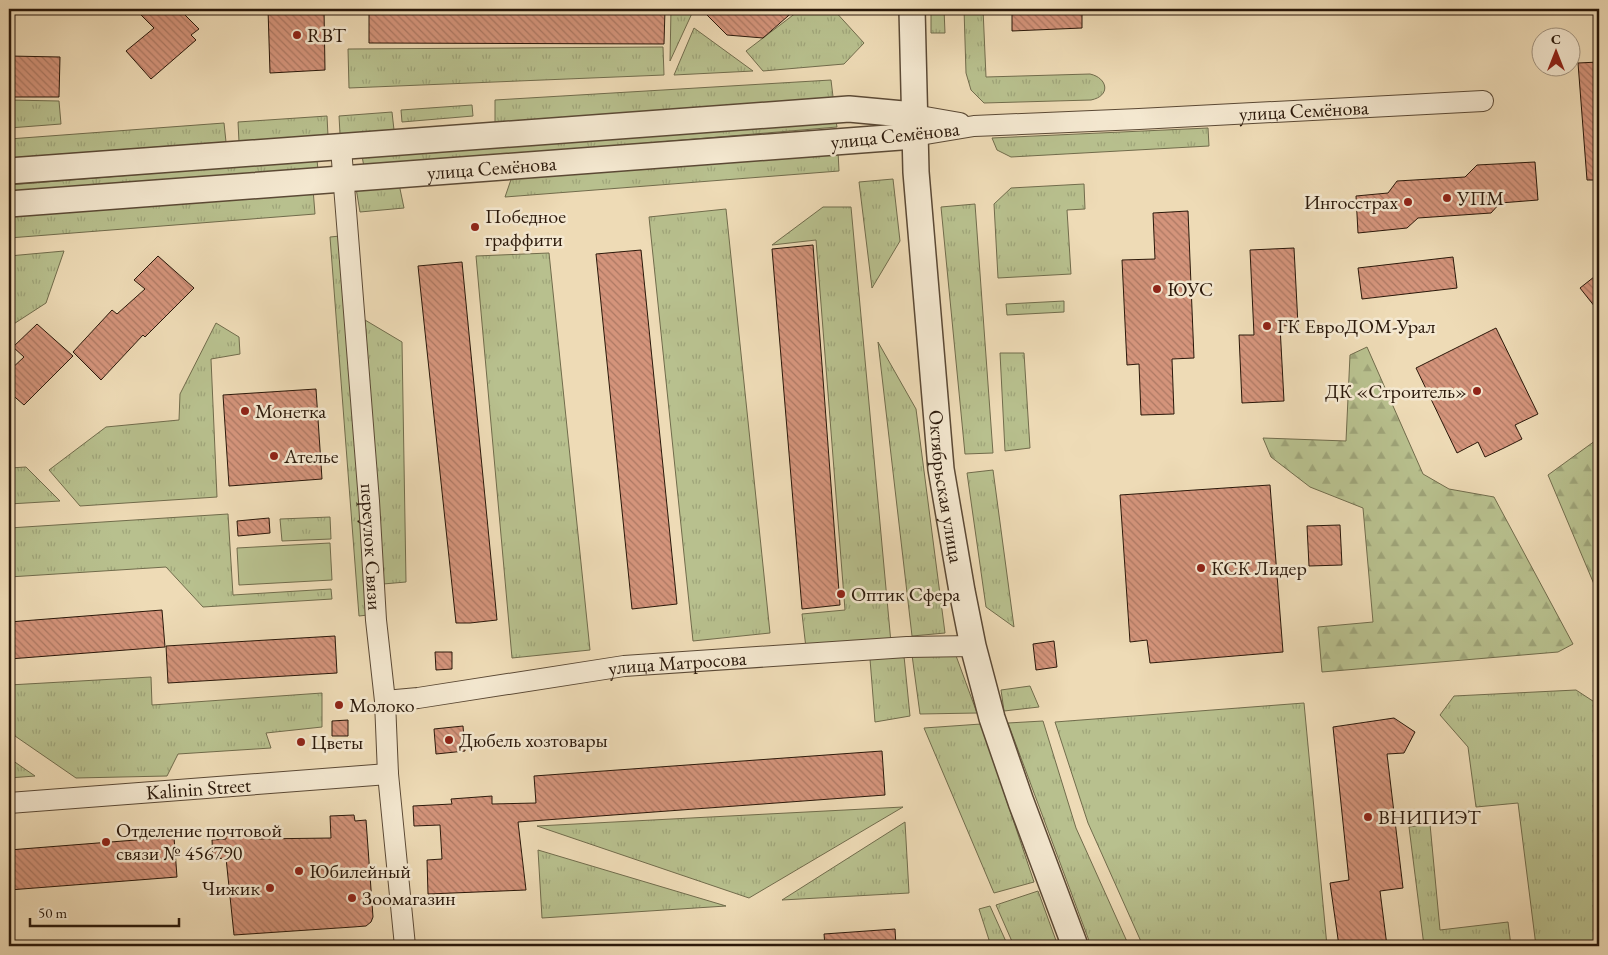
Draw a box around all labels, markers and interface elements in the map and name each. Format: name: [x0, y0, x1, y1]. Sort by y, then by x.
place label: RBT: [307, 22, 347, 48]
north arrow: [1530, 28, 1580, 78]
marker: RBT: [291, 29, 303, 41]
text: С: [1551, 30, 1561, 48]
street label: улица Семёнова: [1238, 94, 1369, 127]
street label: улица Семёнова: [829, 115, 961, 155]
street label: улица Семёнова: [426, 150, 557, 186]
place label: УПМ: [1456, 185, 1504, 211]
place label: Ингосстрах: [1304, 189, 1398, 215]
marker: УПМ: [1441, 192, 1453, 204]
marker: Ингосстрах: [1402, 196, 1414, 208]
place label: Победное граффити: [485, 203, 566, 252]
marker: Победное граффити: [469, 221, 481, 233]
place label: ЮУС: [1167, 276, 1213, 302]
marker: ЮУС: [1151, 283, 1163, 295]
place label: ГК ЕвроДОМ-Урал: [1277, 313, 1436, 339]
marker: ГК ЕвроДОМ-Урал: [1261, 320, 1273, 332]
place label: ДК «Строитель»: [1325, 378, 1467, 404]
marker: ДК «Строитель»: [1471, 385, 1483, 397]
place label: Монетка: [255, 398, 326, 424]
marker: Монетка: [239, 405, 251, 417]
street label: Октябрьская улица: [923, 409, 970, 565]
place label: Ателье: [283, 443, 339, 469]
marker: Ателье: [268, 450, 280, 462]
street label: переулок Связи: [355, 482, 388, 611]
place label: КСК Лидер: [1211, 555, 1307, 581]
marker: КСК Лидер: [1195, 562, 1207, 574]
place label: Оптик Сфера: [851, 581, 960, 607]
marker: Оптик Сфера: [835, 588, 847, 600]
street label: улица Матросова: [606, 645, 747, 681]
place label: Молоко: [349, 692, 415, 718]
marker: Молоко: [333, 699, 345, 711]
place label: Дюбель хозтовары: [459, 727, 608, 753]
place label: Цветы: [311, 729, 363, 755]
marker: Дюбель хозтовары: [443, 734, 455, 746]
marker: Цветы: [295, 736, 307, 748]
street label: Kalinin Street: [145, 771, 253, 805]
place label: ВНИПИЭТ: [1378, 804, 1481, 830]
marker: ВНИПИЭТ: [1362, 811, 1374, 823]
place label: Отделение почтовой связи № 456790: [116, 817, 282, 866]
marker: Отделение почтовой связи № 456790: [100, 836, 112, 848]
place label: Юбилейный: [309, 858, 411, 884]
marker: Юбилейный: [293, 865, 305, 877]
place label: Чижик: [202, 875, 260, 901]
marker: Чижик: [264, 882, 276, 894]
place label: Зоомагазин: [362, 885, 456, 911]
marker: Зоомагазин: [346, 892, 358, 904]
scale bar: [30, 895, 179, 927]
text: 50 m: [38, 903, 67, 922]

